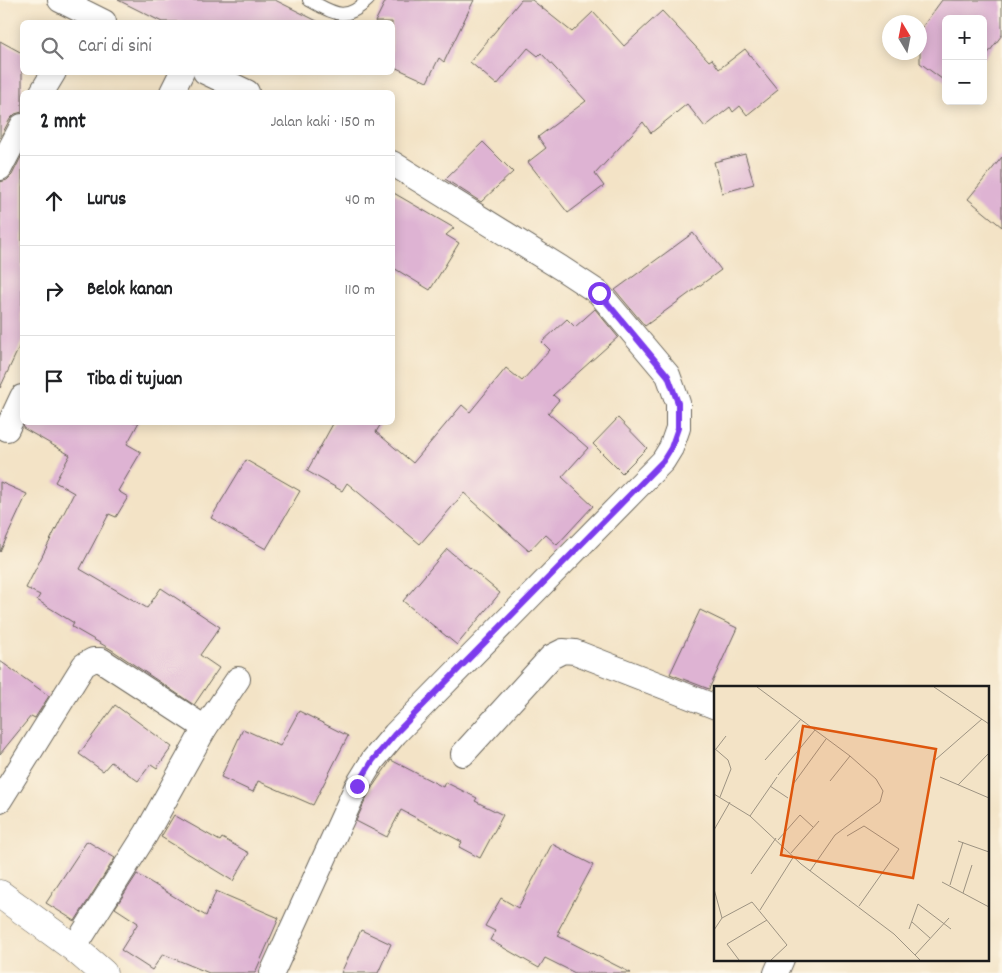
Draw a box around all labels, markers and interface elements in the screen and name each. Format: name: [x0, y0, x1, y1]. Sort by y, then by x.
north arrow: [882, 15, 927, 60]
map controls: [942, 15, 987, 105]
button: +: [942, 15, 987, 60]
search box: [20, 20, 395, 75]
icon: search: [38, 34, 66, 62]
text: Cari di sini: [78, 34, 152, 61]
button: −: [942, 60, 987, 105]
text: 2 mnt: [40, 108, 86, 138]
text: Jalan kaki · 150 m: [270, 111, 375, 134]
icon: ahead: [40, 187, 68, 215]
text: Lurus: [87, 187, 126, 214]
text: 40 m: [345, 189, 375, 212]
icon: right: [40, 277, 68, 305]
text: Belok kanan: [87, 277, 173, 304]
text: 110 m: [345, 279, 375, 302]
route start: [588, 282, 611, 305]
icon: arrive: [40, 367, 68, 395]
text: Tiba di tujuan: [87, 367, 182, 394]
inset map: [714, 686, 990, 960]
route end: [346, 775, 369, 798]

